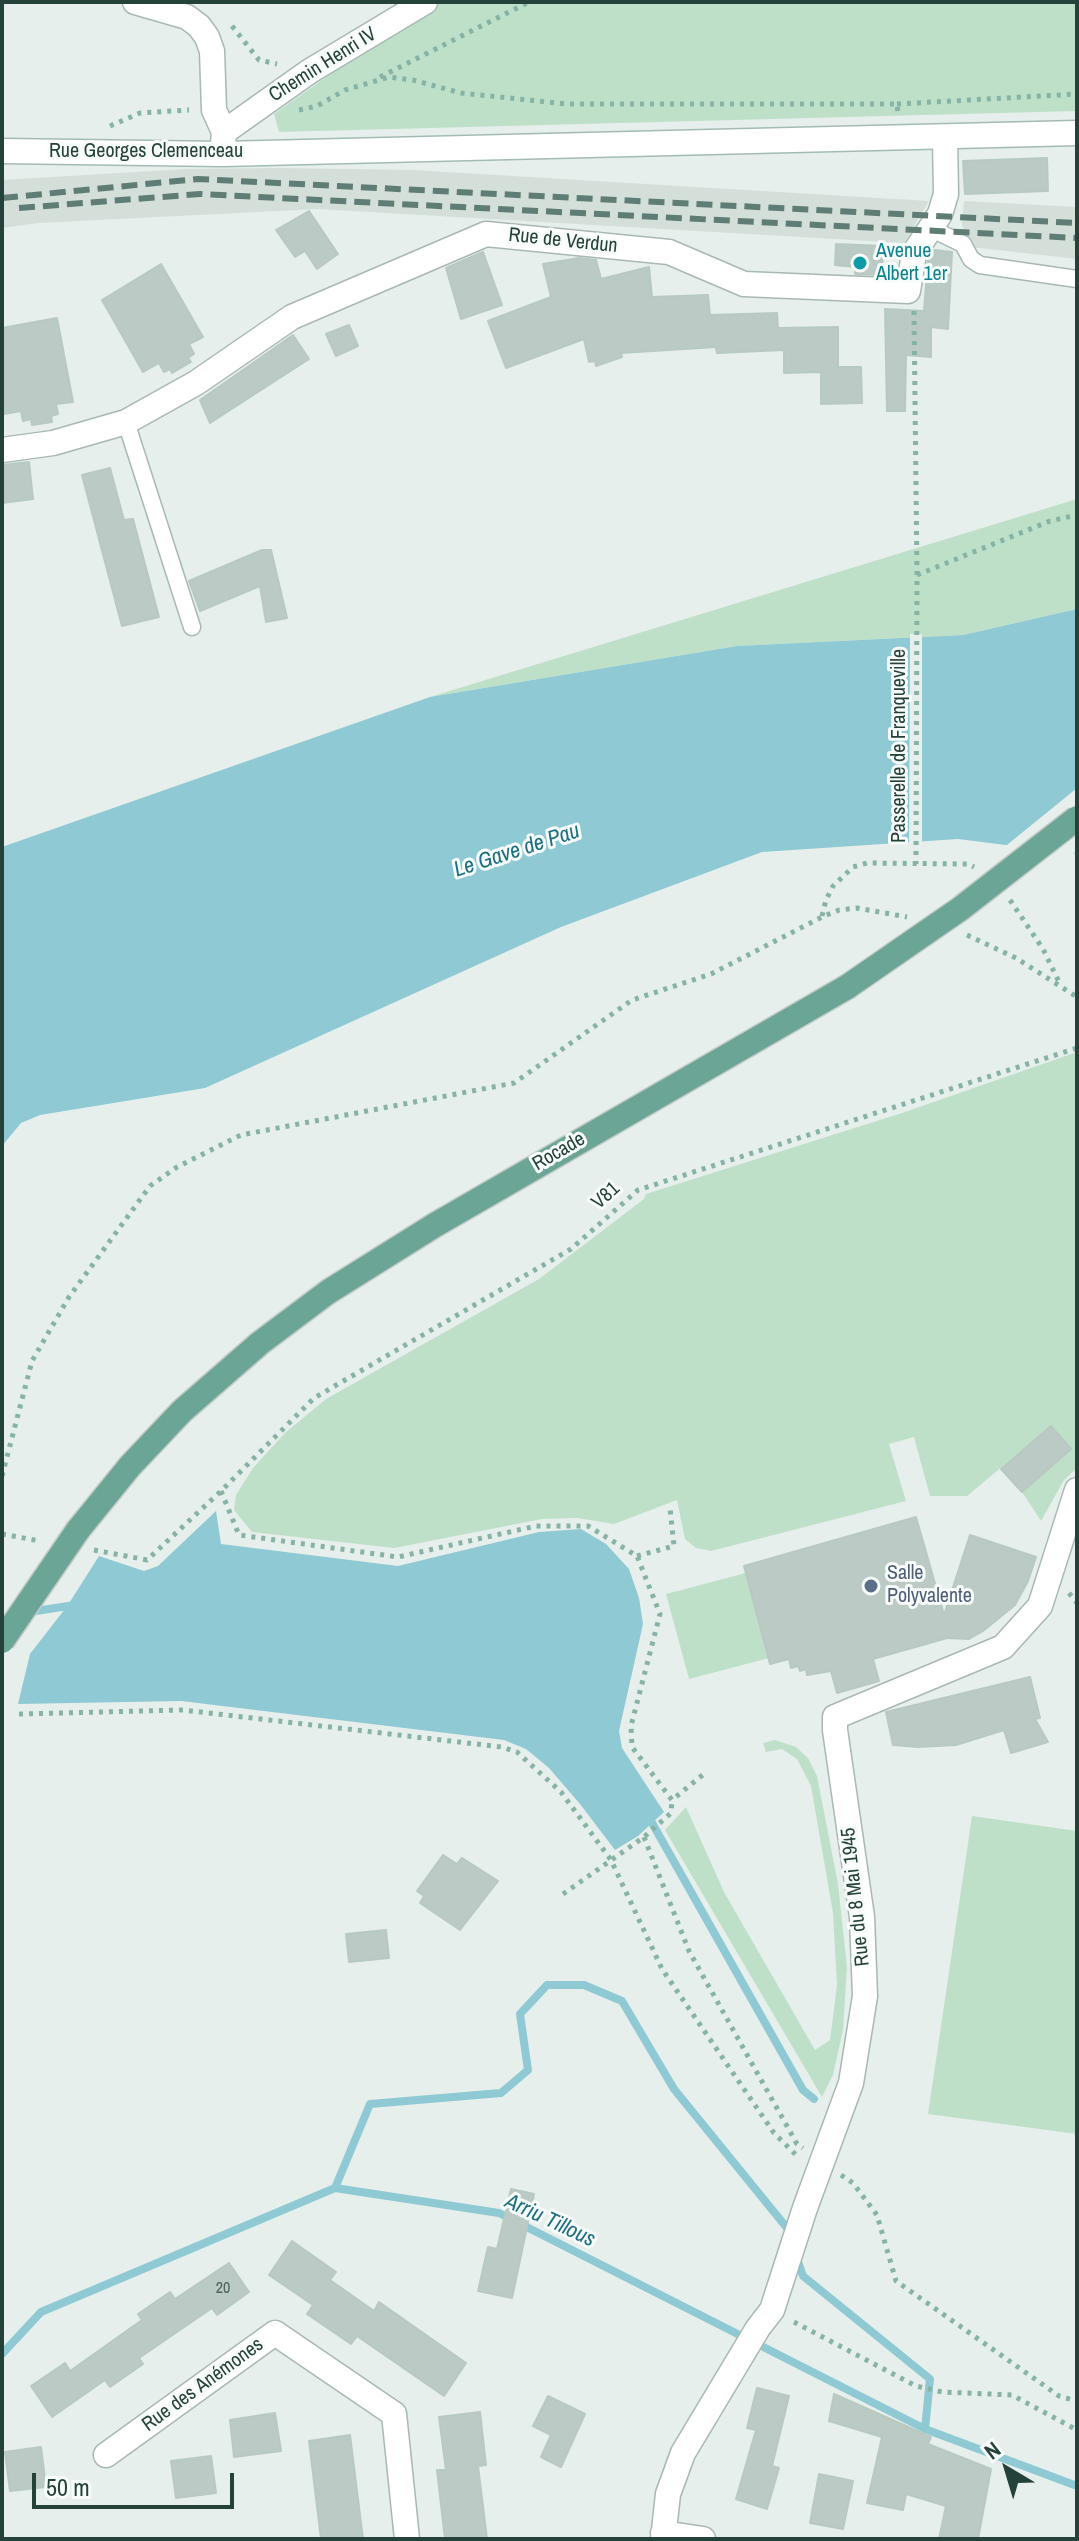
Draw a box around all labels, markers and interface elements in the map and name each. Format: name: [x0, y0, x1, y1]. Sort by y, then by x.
street label: Chemin Henri IV: [265, 22, 381, 108]
street label: Rue Georges Clemenceau: [49, 140, 243, 164]
street label: Rue de Verdun: [507, 223, 619, 259]
place label: Avenue Albert 1er: [876, 240, 947, 287]
marker: Avenue Albert 1er: [851, 254, 869, 272]
street label: Passerelle de Franqueville: [888, 649, 912, 843]
water label: Le Gave de Pau: [451, 818, 583, 884]
street label: Rocade: [529, 1127, 589, 1177]
street label: V81: [587, 1177, 625, 1215]
place label: Salle Polyvalente: [887, 1562, 972, 1609]
marker: Salle Polyvalente: [862, 1577, 880, 1595]
street label: Rue du 8 Mai 1945: [837, 1826, 875, 1968]
water label: Arriu Tillous: [501, 2189, 599, 2253]
house number: 20: [216, 2279, 230, 2299]
street label: Rue des Anémones: [138, 2333, 268, 2437]
north arrow: [967, 2429, 1047, 2509]
text: N: [978, 2434, 1007, 2466]
scale bar: [36, 2457, 238, 2507]
text: 50 m: [46, 2471, 90, 2503]

